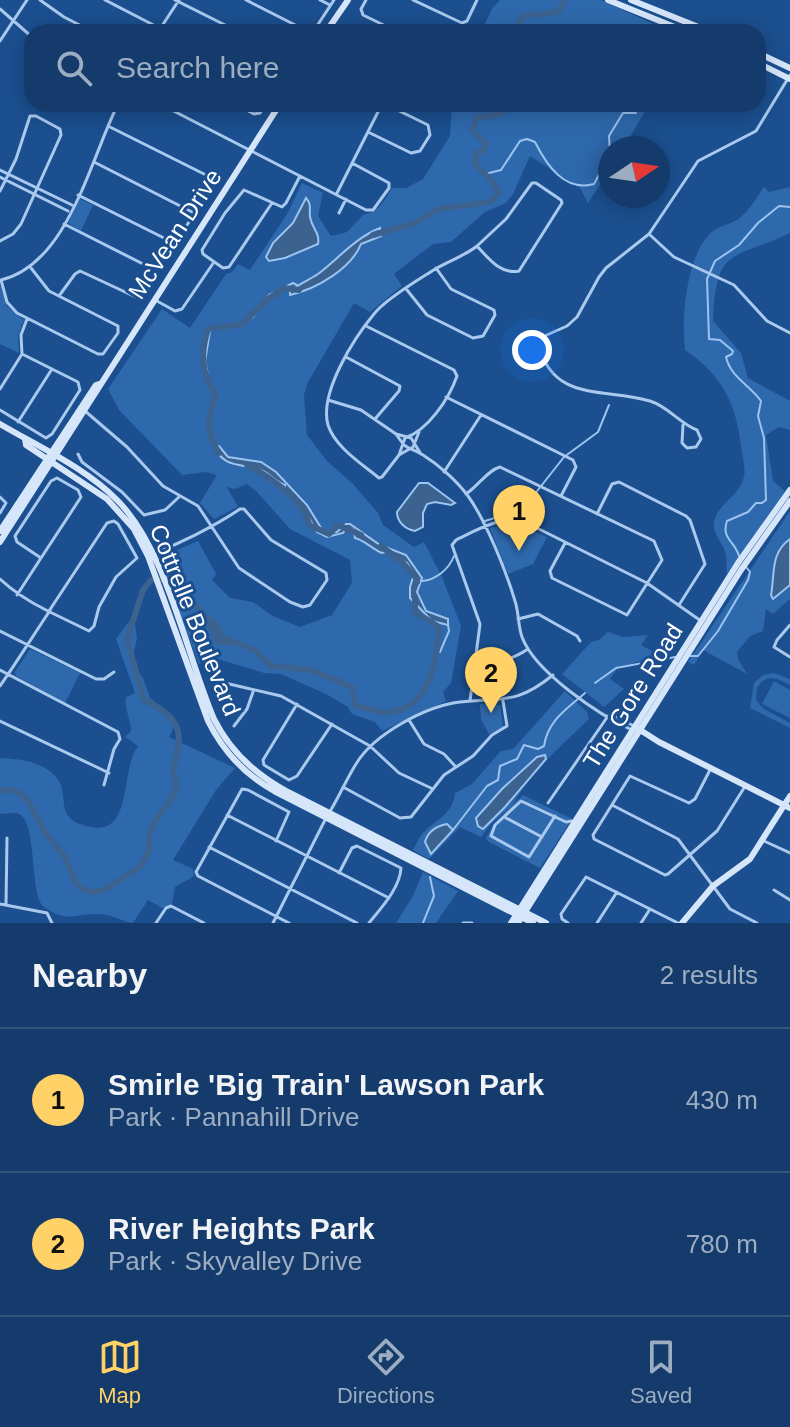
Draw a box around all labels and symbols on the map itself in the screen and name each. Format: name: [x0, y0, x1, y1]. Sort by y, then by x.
north arrow: [598, 136, 670, 208]
street label: McVean Drive: [123, 164, 227, 304]
your location: [512, 330, 552, 370]
pin: 1: [493, 485, 545, 551]
street label: Cottrelle Boulevard: [145, 520, 246, 719]
street label: The Gore Road: [577, 618, 688, 773]
pin: 2: [465, 647, 517, 713]

